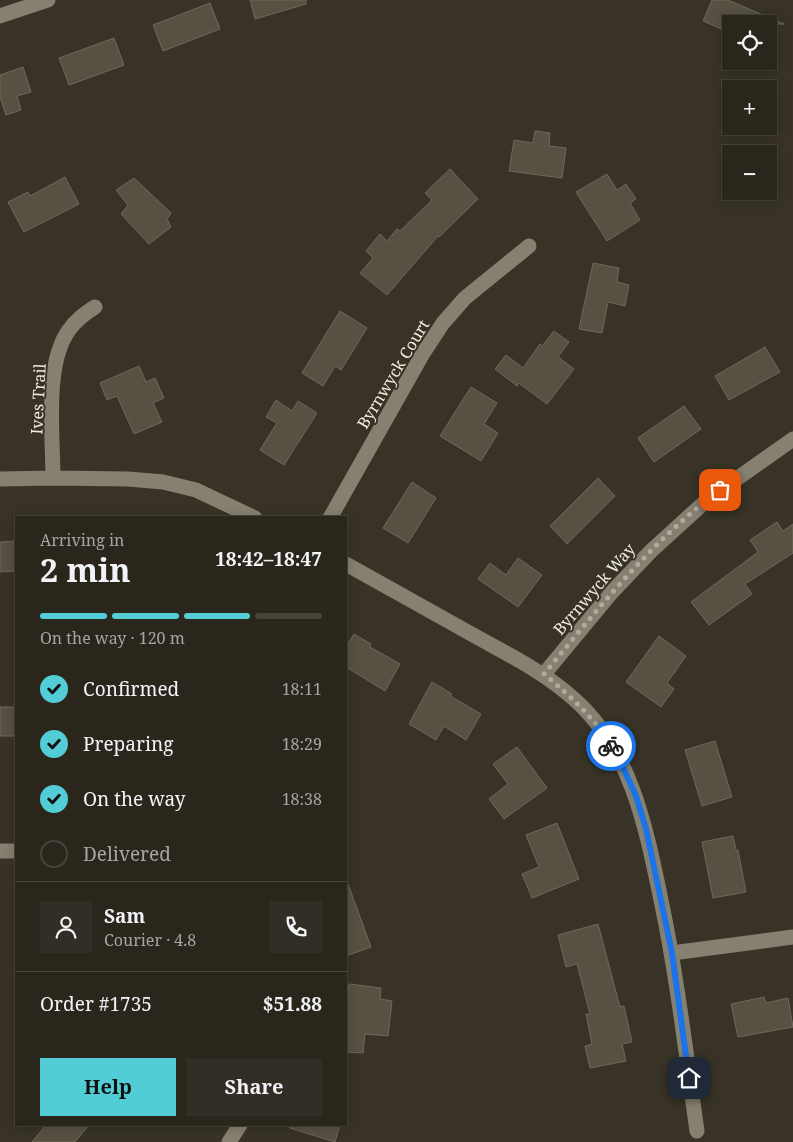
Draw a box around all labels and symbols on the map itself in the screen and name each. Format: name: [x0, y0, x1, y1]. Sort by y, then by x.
street label: Byrnwyck Court: [352, 315, 434, 433]
street label: Ives Trail: [25, 363, 51, 435]
pin: [699, 469, 741, 511]
street label: Byrnwyck Way: [548, 538, 641, 639]
courier: [586, 721, 636, 771]
pin: [668, 1057, 710, 1099]

